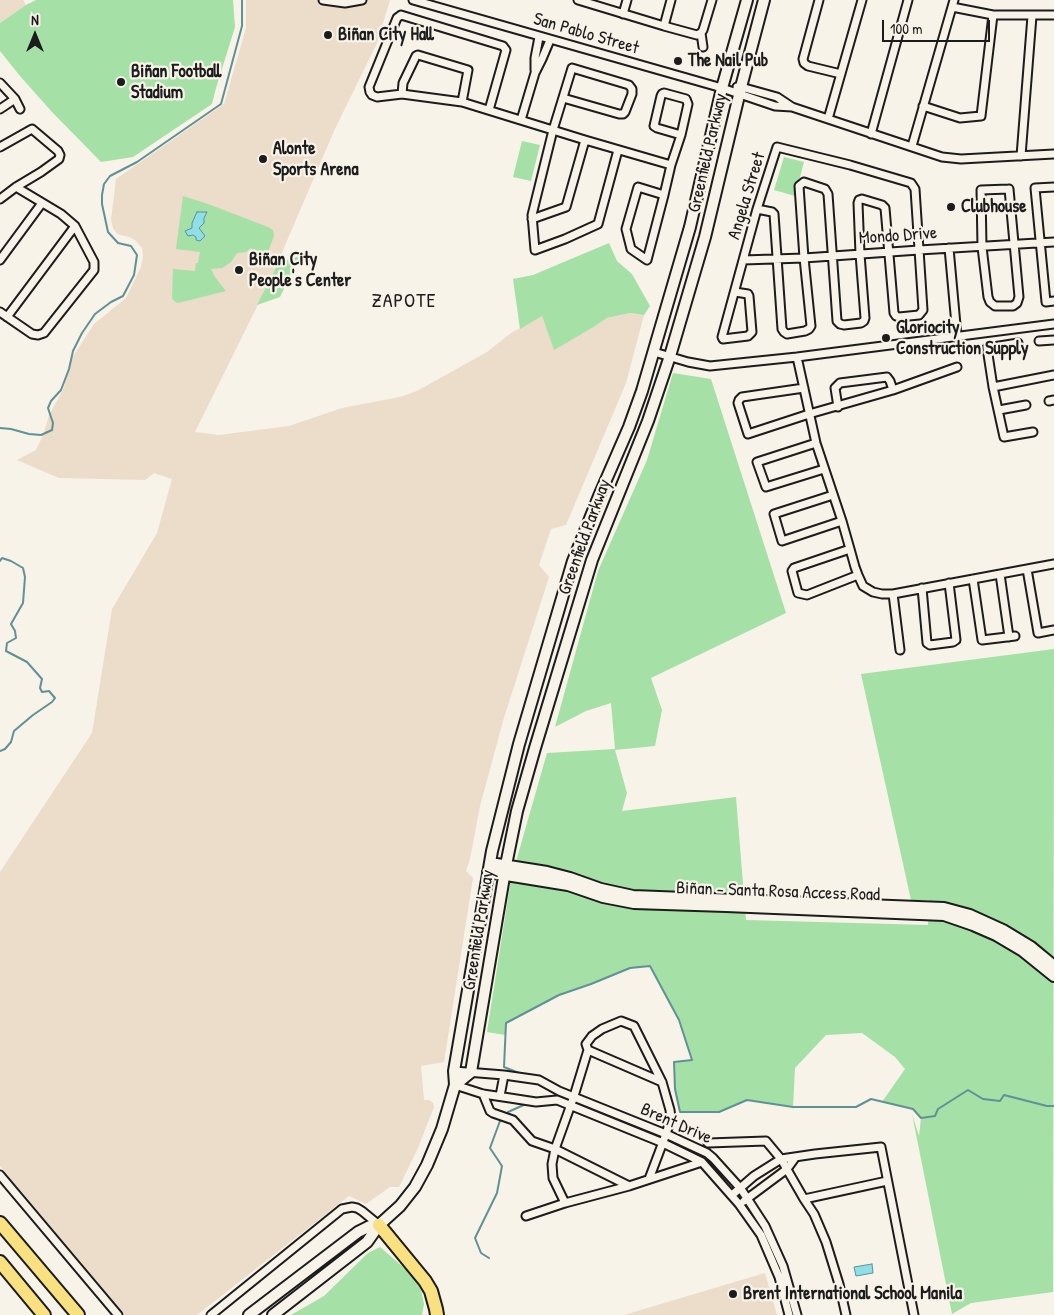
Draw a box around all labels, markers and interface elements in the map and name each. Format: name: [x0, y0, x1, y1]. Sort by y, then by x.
street label: San Pablo Street: [531, 9, 641, 59]
north arrow: [10, 10, 60, 60]
text: N: [31, 10, 39, 29]
scale bar: [884, 10, 992, 42]
text: 100 m: [890, 18, 923, 39]
place label: Biñan City Hall: [338, 24, 434, 46]
marker: Biñan City Hall: [322, 29, 334, 41]
place label: The Nail Pub: [688, 50, 768, 72]
marker: The Nail Pub: [672, 55, 684, 67]
place label: Biñan Football Stadium: [131, 61, 221, 104]
marker: Biñan Football Stadium: [115, 76, 127, 88]
street label: Greenfield Parkway: [684, 91, 732, 215]
place label: Alonte Sports Arena: [273, 138, 358, 180]
street label: Angela Street: [724, 150, 770, 242]
marker: Alonte Sports Arena: [257, 153, 269, 165]
place label: Clubhouse: [961, 196, 1026, 218]
marker: Clubhouse: [945, 201, 957, 213]
street label: Mondo Drive: [858, 222, 938, 250]
place label: Biñan City People's Center: [249, 249, 351, 292]
marker: Biñan City People's Center: [233, 264, 245, 276]
district label: ZAPOTE: [371, 290, 437, 314]
place label: Gloriocity Construction Supply: [896, 317, 1029, 359]
marker: Gloriocity Construction Supply: [880, 332, 892, 344]
street label: Greenfield Parkway: [554, 476, 616, 598]
street label: Greenfield Parkway: [459, 868, 499, 992]
street label: Biñan - Santa Rosa Access Road: [676, 878, 880, 906]
street label: Brent Drive: [637, 1099, 715, 1149]
place label: Brent International School Manila: [743, 1283, 962, 1305]
marker: Brent International School Manila: [727, 1288, 739, 1300]

